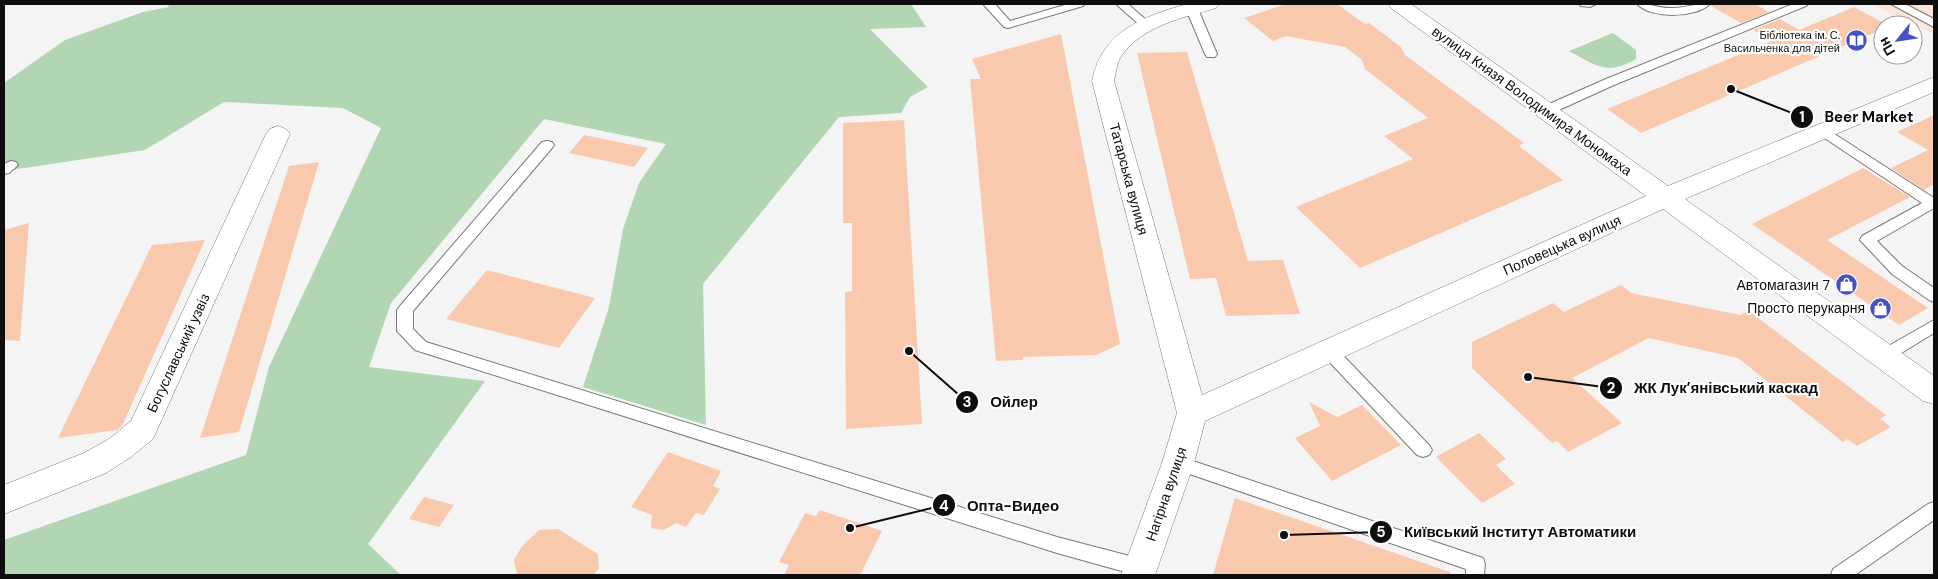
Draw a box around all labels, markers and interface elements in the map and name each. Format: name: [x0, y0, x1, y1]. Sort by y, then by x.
north arrow: [1873, 15, 1923, 65]
street label: вулиця Князя Володимира Мономаха: [1428, 22, 1636, 180]
place label: Бібліотека ім. С. Васильченка для дітей: [1724, 28, 1840, 55]
library icon: Бібліотека ім. С. Васильченка для дітей: [1844, 29, 1868, 53]
text: Пн: [1874, 34, 1899, 59]
callout: Beer Market: [1789, 102, 1923, 132]
text: 1: [1799, 107, 1805, 127]
text: Beer Market: [1825, 107, 1913, 127]
street label: Татарська вулиця: [1105, 121, 1153, 237]
street label: Половецька вулиця: [1500, 211, 1624, 279]
shop icon: Автомагазин 7: [1834, 273, 1858, 297]
place label: Автомагазин 7: [1736, 276, 1830, 294]
street label: Богуславський узвіз: [143, 291, 213, 415]
shop icon: Просто перукарня: [1869, 296, 1893, 320]
place label: Просто перукарня: [1747, 299, 1865, 317]
callout: ЖК Лук’янівський каскад: [1599, 373, 1828, 403]
text: 2: [1607, 378, 1616, 398]
text: ЖК Лук’янівський каскад: [1633, 378, 1818, 398]
callout: Ойлер: [955, 387, 1047, 417]
text: 3: [962, 392, 972, 412]
text: Ойлер: [990, 392, 1038, 412]
street label: Нагірна вулиця: [1141, 444, 1191, 544]
callout: Опта-Видео: [932, 490, 1069, 520]
text: 4: [939, 496, 949, 516]
text: Опта-Видео: [967, 496, 1059, 516]
callout: Київський Інститут Автоматики: [1369, 517, 1646, 547]
text: 5: [1376, 522, 1386, 542]
text: Київський Інститут Автоматики: [1404, 522, 1636, 542]

